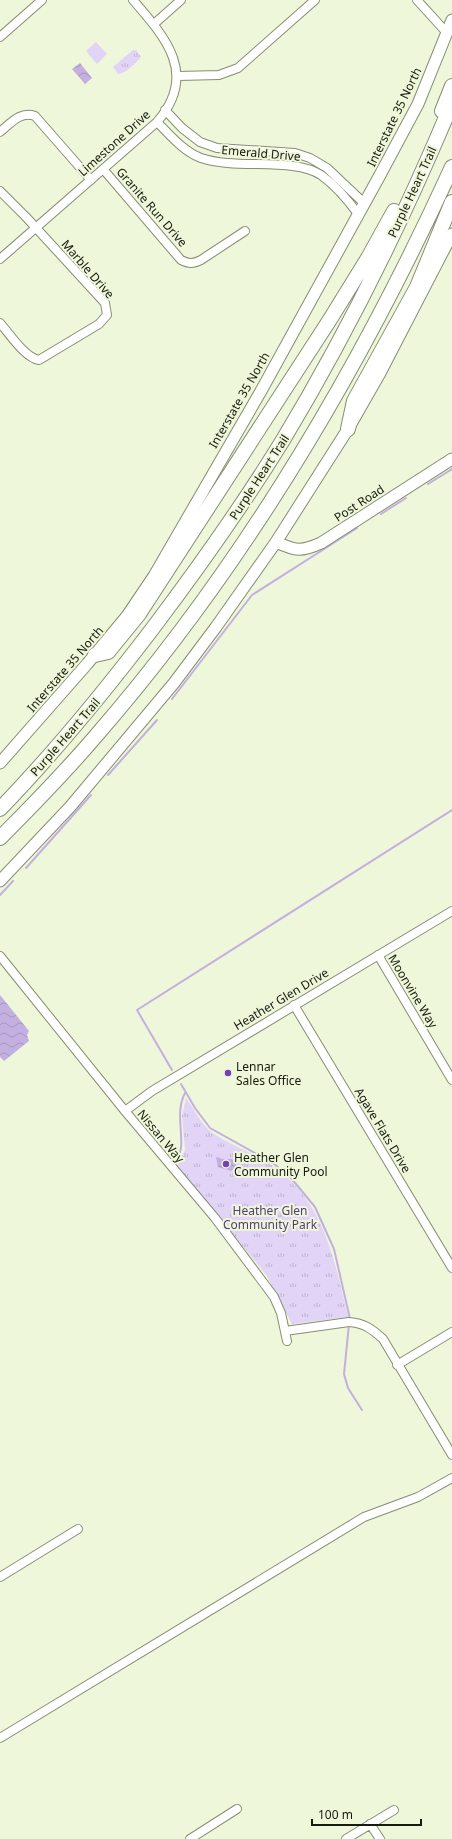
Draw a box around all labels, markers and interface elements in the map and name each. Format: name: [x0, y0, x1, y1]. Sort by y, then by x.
street label: Interstate 35 North: [363, 65, 425, 169]
street label: Limestone Drive: [74, 106, 154, 180]
street label: Emerald Drive: [221, 141, 302, 165]
street label: Purple Heart Trail: [383, 144, 441, 240]
street label: Granite Run Drive: [113, 164, 191, 250]
street label: Marble Drive: [58, 236, 118, 302]
street label: Interstate 35 North: [205, 349, 273, 451]
street label: Purple Heart Trail: [225, 431, 293, 523]
street label: Post Road: [331, 480, 387, 526]
street label: Interstate 35 North: [23, 622, 107, 716]
street label: Purple Heart Trail: [26, 694, 104, 780]
street label: Moonvine Way: [384, 951, 442, 1032]
street label: Heather Glen Drive: [230, 964, 332, 1034]
place label: Lennar Sales Office: [236, 1058, 302, 1089]
marker: Lennar Sales Office: [223, 1068, 233, 1078]
street label: Agave Flats Drive: [351, 1084, 415, 1176]
street label: Nissan Way: [134, 1106, 189, 1167]
place label: Heather Glen Community Pool: [234, 1149, 328, 1180]
marker: Heather Glen Community Pool: [221, 1159, 231, 1169]
park label: Heather Glen Community Park: [223, 1202, 318, 1233]
scale bar: [312, 1801, 421, 1827]
text: 100 m: [318, 1806, 353, 1823]

